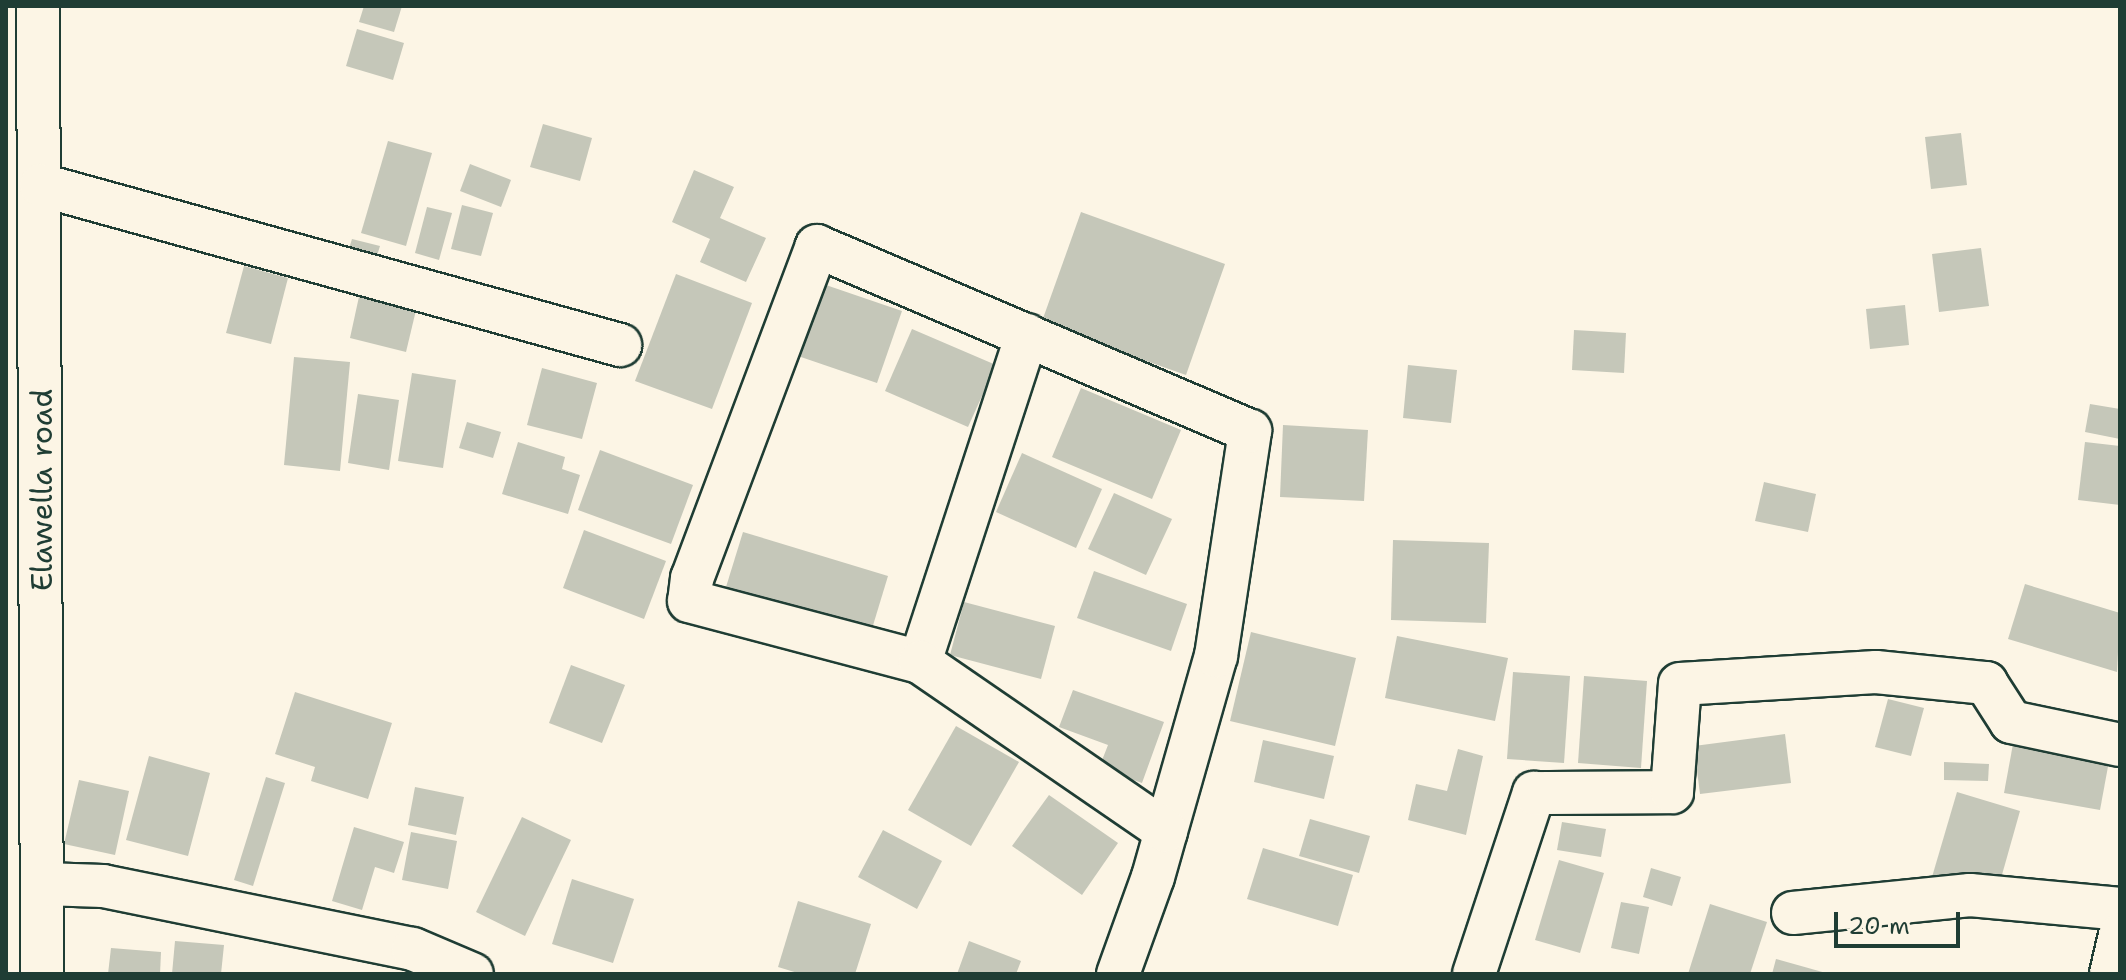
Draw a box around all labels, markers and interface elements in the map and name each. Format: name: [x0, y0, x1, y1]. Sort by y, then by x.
street label: Elawella road: [24, 389, 60, 591]
scale bar: [1838, 896, 1964, 946]
text: 20 m: [1848, 910, 1910, 942]

